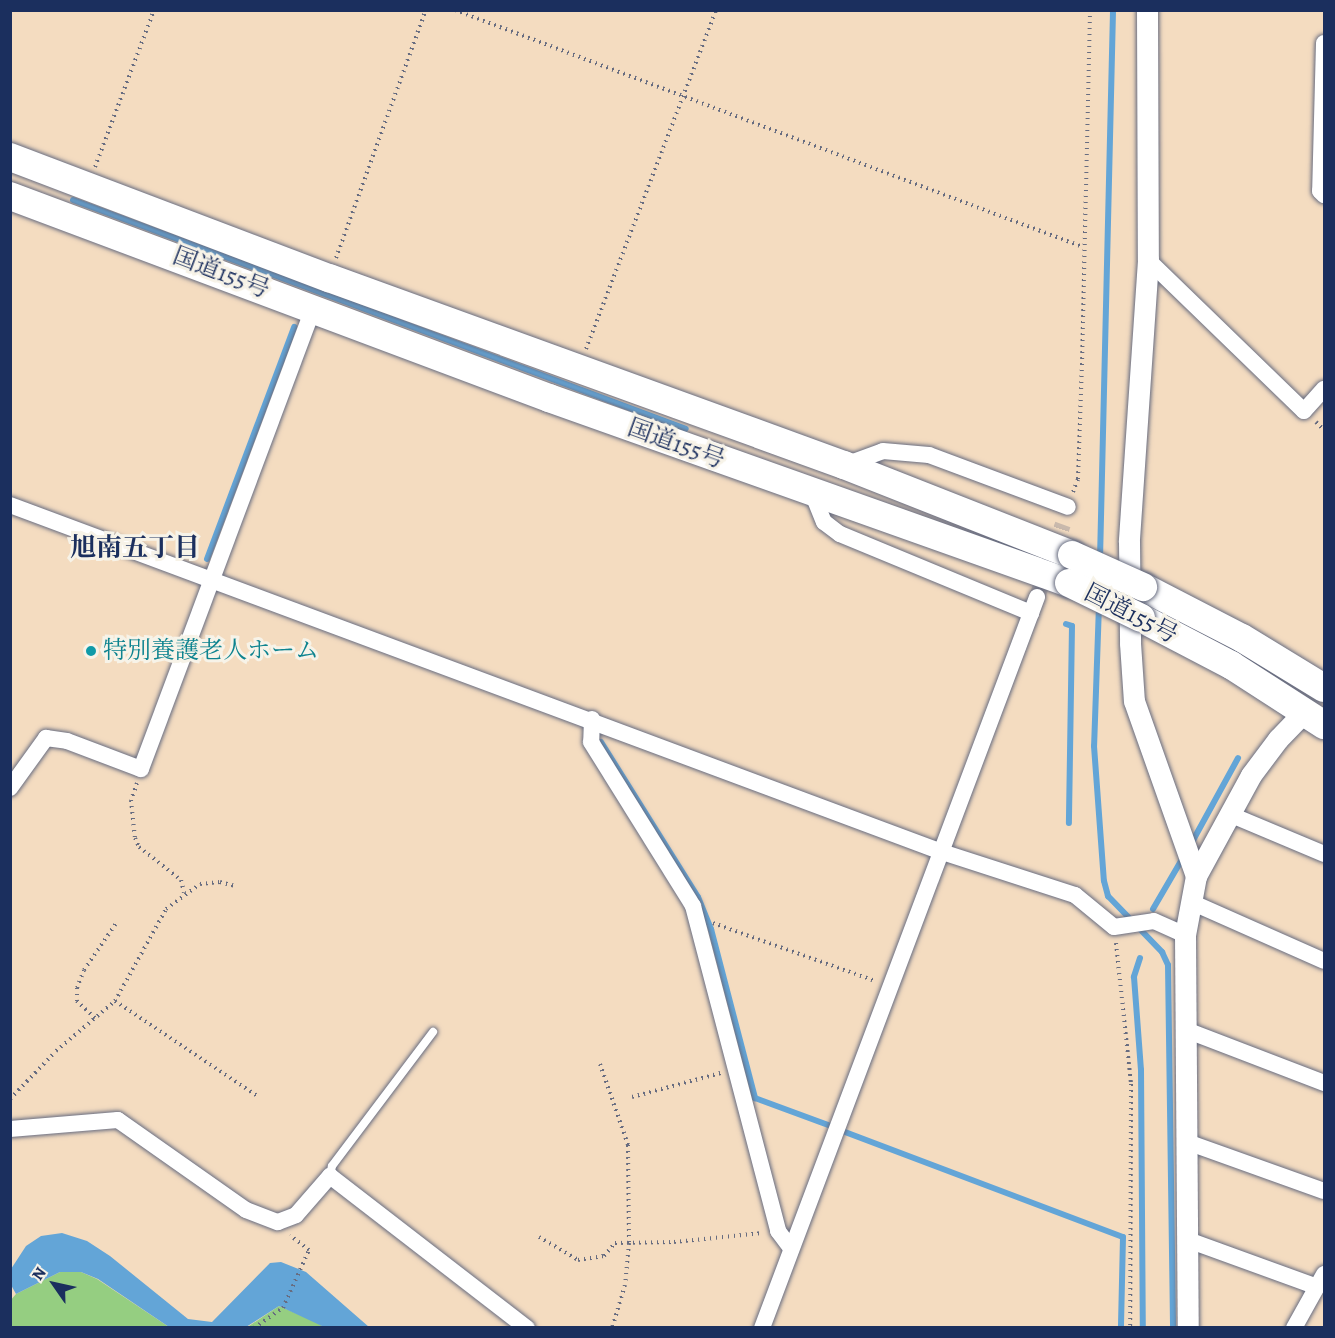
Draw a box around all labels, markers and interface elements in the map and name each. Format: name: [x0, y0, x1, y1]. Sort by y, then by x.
street label: 国道155号: [169, 241, 273, 305]
street label: 国道155号: [624, 413, 728, 475]
district label: 旭南五丁目: [70, 532, 200, 564]
street label: 国道155号: [1080, 578, 1182, 650]
place label: 特別養護老人ホーム: [103, 637, 319, 665]
marker: 特別養護老人ホーム: [84, 644, 98, 658]
north arrow: [24, 1254, 84, 1314]
text: N: [27, 1263, 51, 1285]

